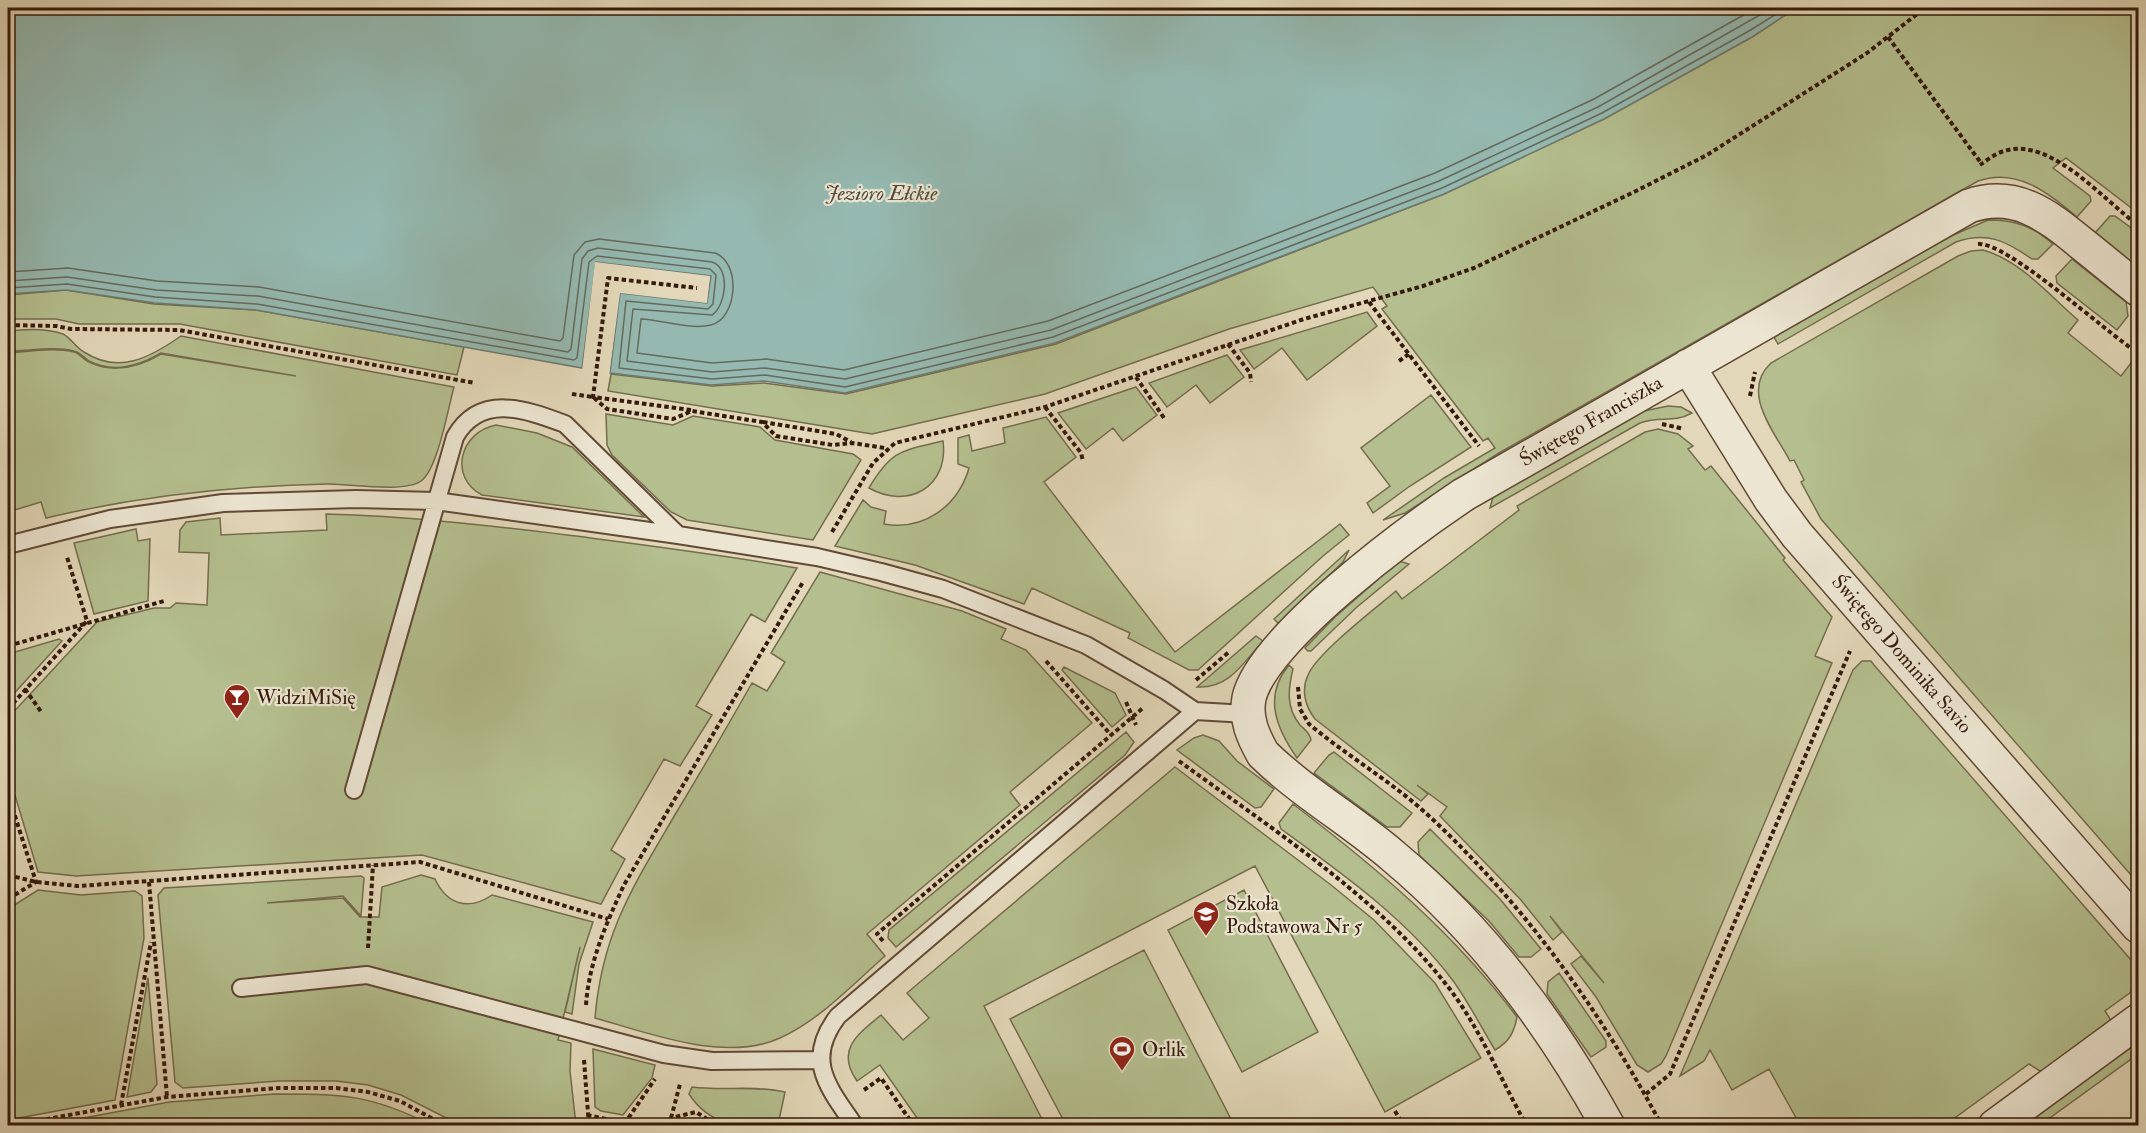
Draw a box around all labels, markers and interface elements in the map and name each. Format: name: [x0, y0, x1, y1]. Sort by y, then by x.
water label: Jezioro Ełckie: [825, 180, 938, 207]
street label: Świętego Franciszka: [1515, 369, 1668, 472]
street label: Świętego Dominika Savio: [1826, 569, 1978, 738]
bar icon: WidziMiSię: [222, 682, 252, 720]
place label: WidziMiSię: [255, 685, 356, 710]
place label: Szkoła Podstawowa Nr 5: [1226, 891, 1362, 939]
school or university icon: Szkoła Podstawowa Nr 5: [1191, 899, 1221, 937]
sports icon: Orlik: [1107, 1034, 1137, 1072]
place label: Orlik: [1142, 1037, 1186, 1062]

